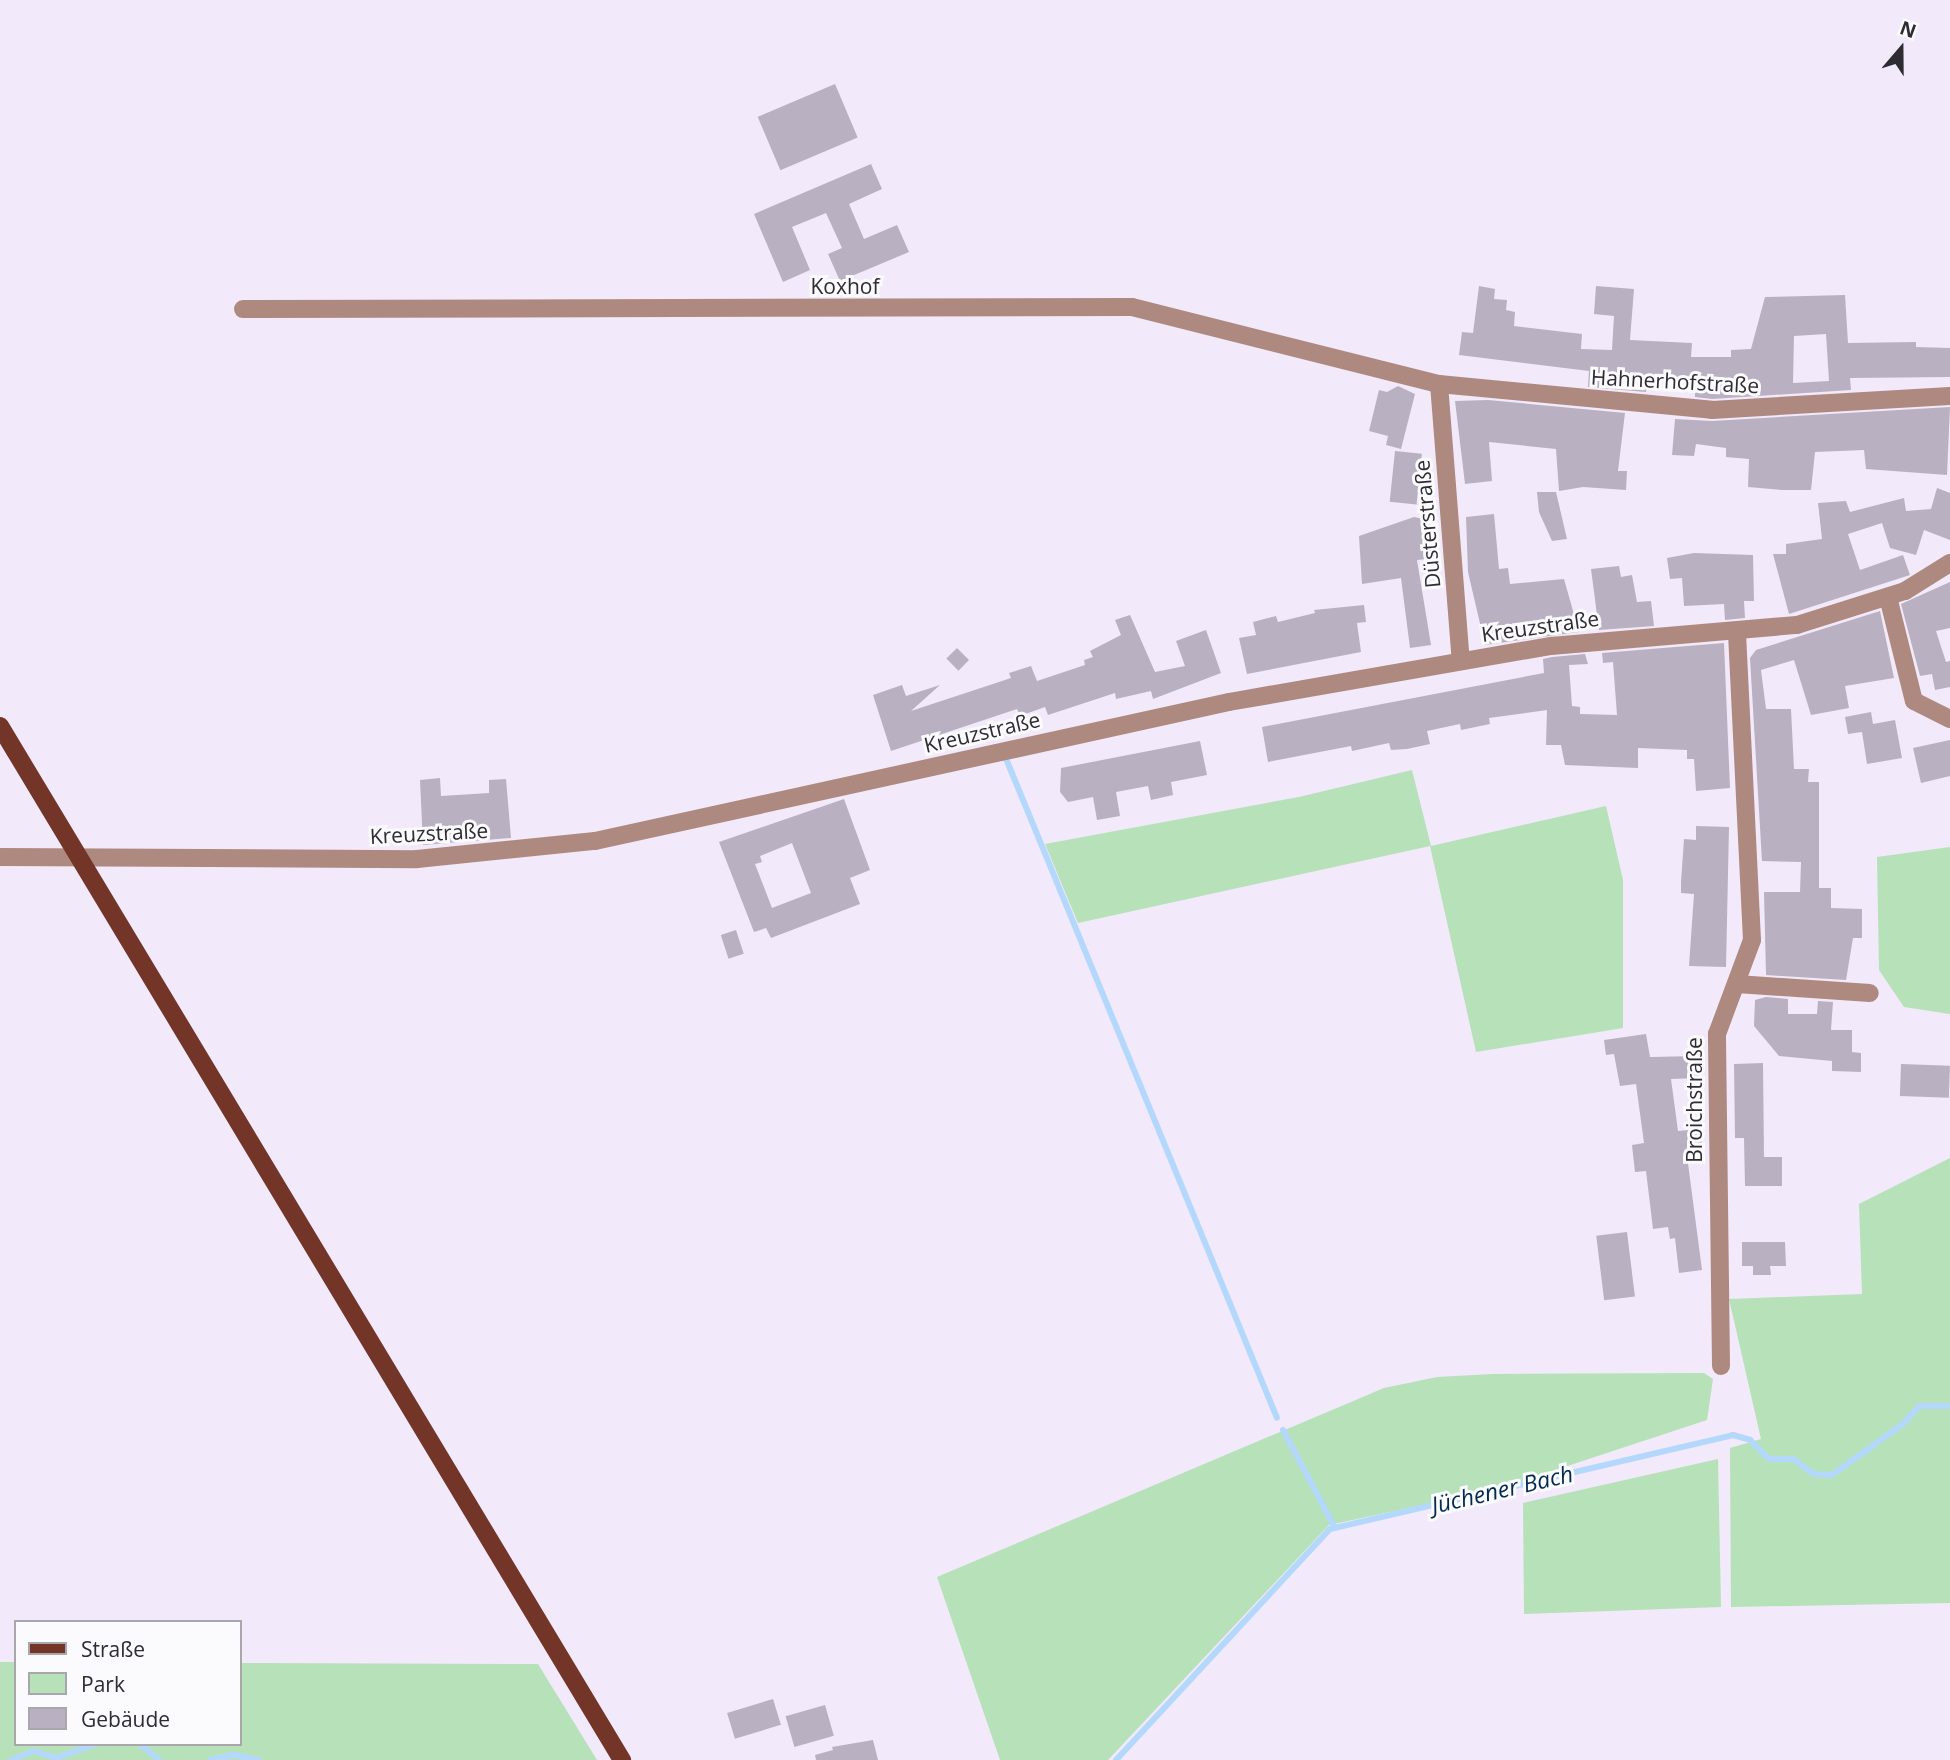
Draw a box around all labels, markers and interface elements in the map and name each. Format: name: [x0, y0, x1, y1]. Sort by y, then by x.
north arrow: [1866, 14, 1936, 84]
text: N: [1896, 14, 1920, 44]
street label: Koxhof: [810, 273, 880, 299]
street label: Hahnerhofstraße: [1590, 364, 1760, 398]
street label: Düsterstraße: [1409, 459, 1445, 589]
street label: Kreuzstraße: [1480, 605, 1600, 647]
street label: Kreuzstraße: [921, 706, 1043, 758]
street label: Kreuzstraße: [369, 817, 489, 849]
street label: Broichstraße: [1681, 1037, 1707, 1163]
water label: Jüchener Bach: [1428, 1459, 1576, 1519]
legend: [14, 1620, 242, 1746]
text: Straße: [81, 1635, 145, 1663]
text: Park: [81, 1670, 125, 1698]
text: Gebäude: [81, 1705, 170, 1733]

